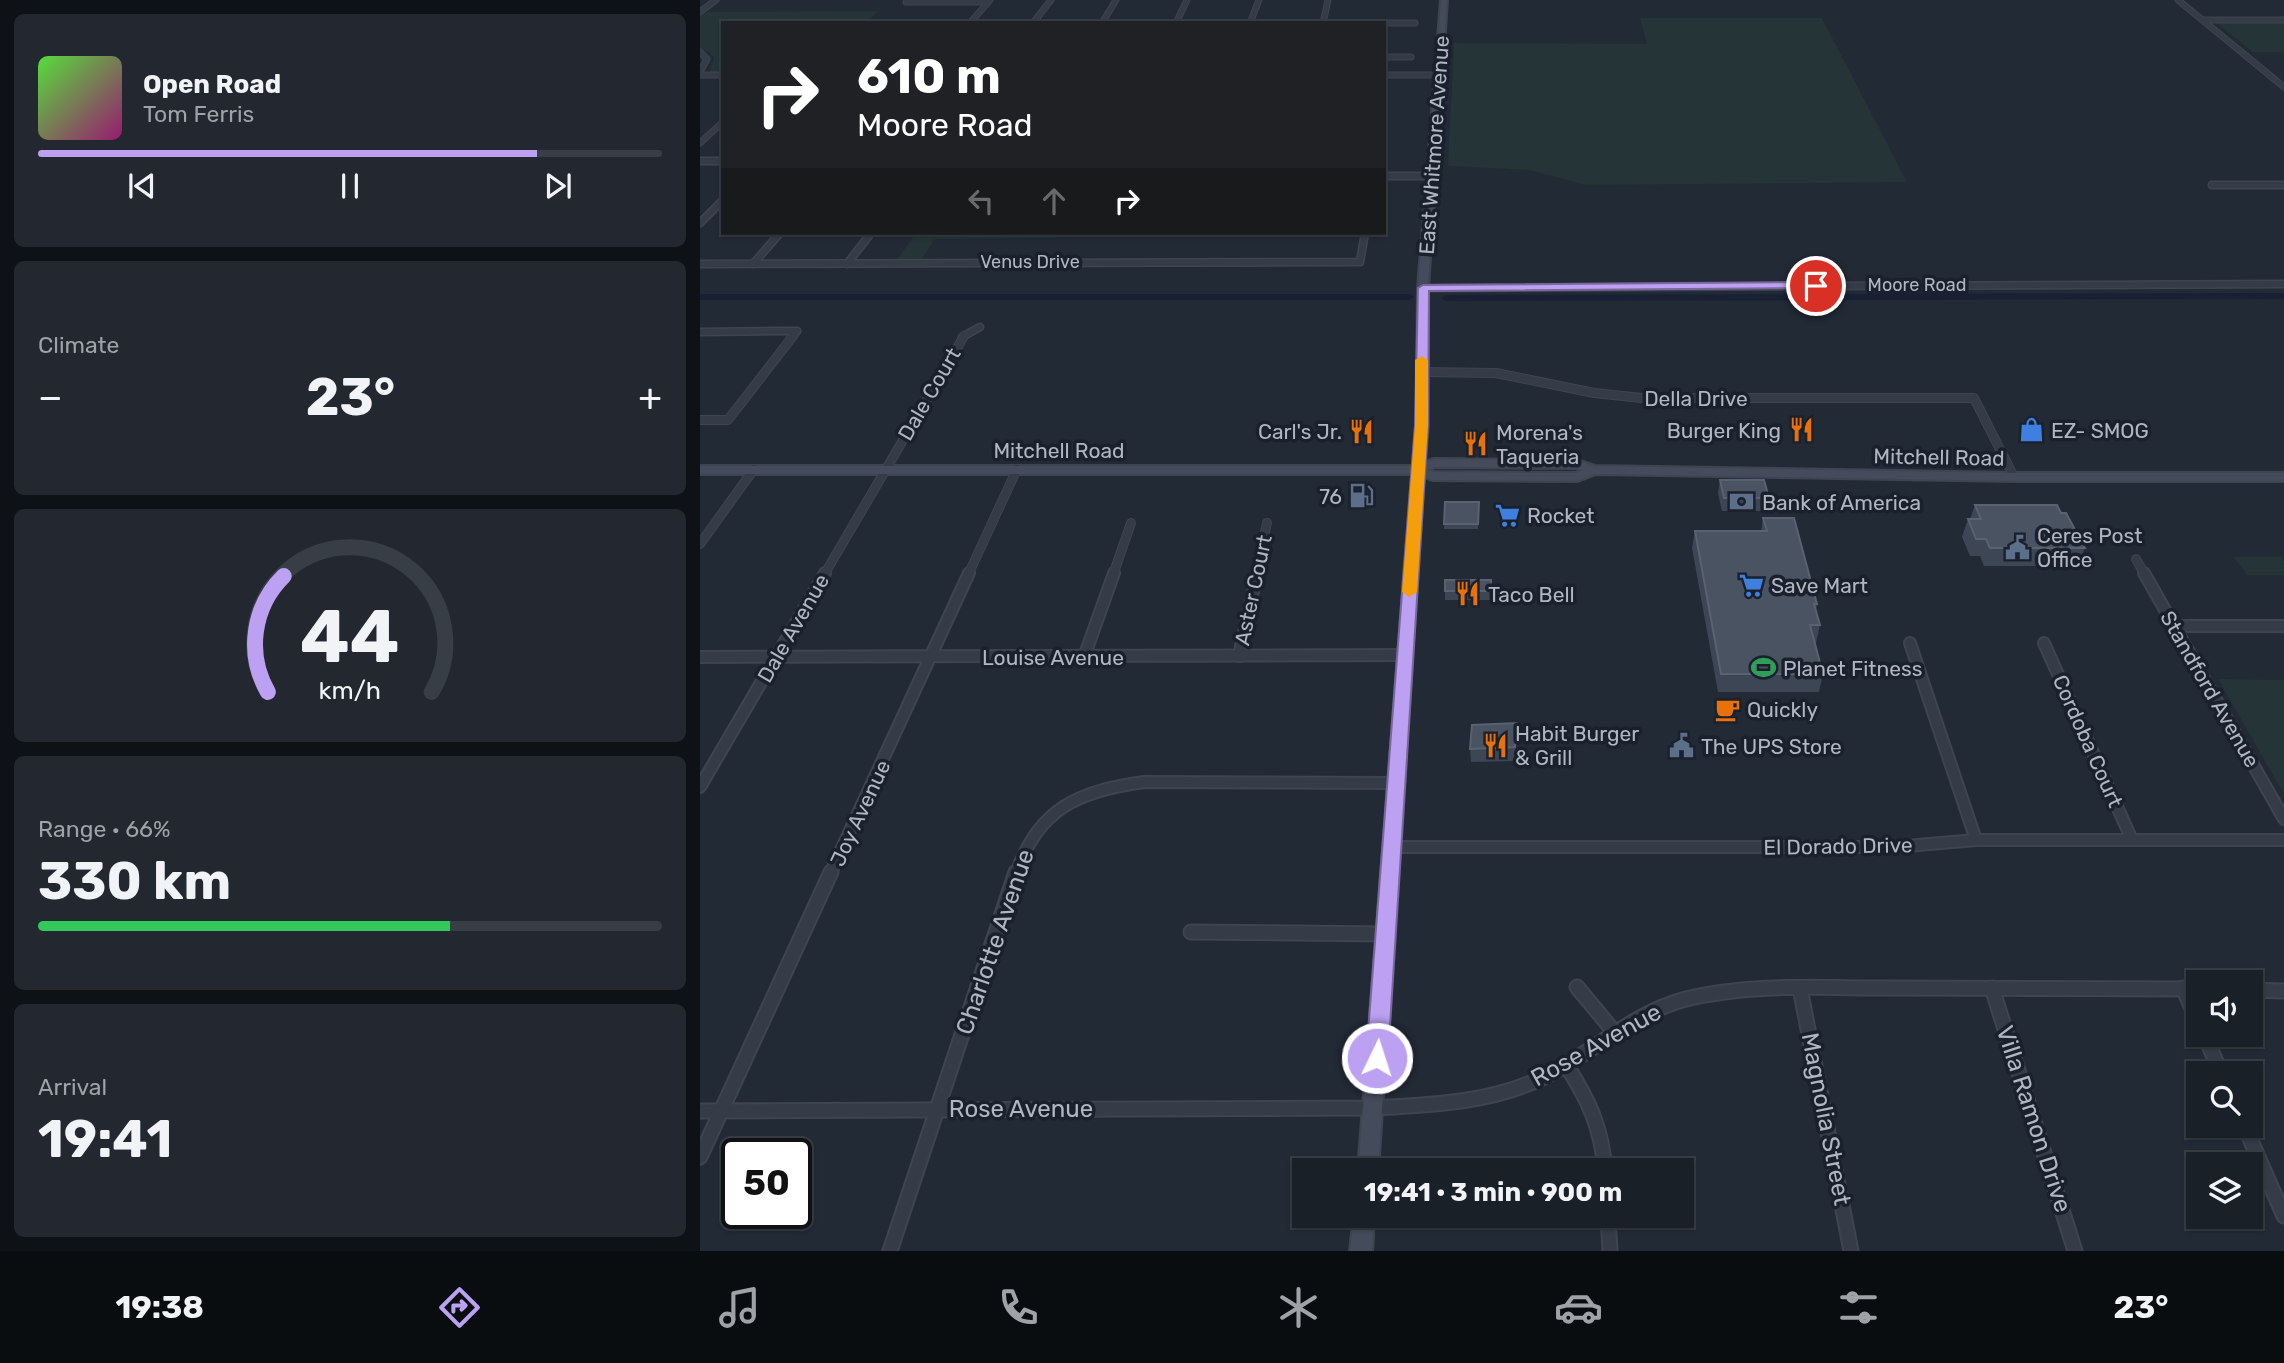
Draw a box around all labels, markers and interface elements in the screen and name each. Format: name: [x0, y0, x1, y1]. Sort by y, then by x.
street label: East Whitmore Avenue: [1414, 35, 1454, 255]
text: 610 m: [857, 47, 1001, 105]
icon: right: [742, 49, 833, 140]
text: Open Road: [143, 69, 281, 100]
text: Tom Ferris: [143, 100, 254, 128]
text: Moore Road: [857, 106, 1033, 144]
icon: previous: [123, 167, 161, 205]
icon: pause: [331, 167, 369, 205]
icon: next: [539, 167, 577, 205]
icon: left: [962, 182, 1000, 220]
icon: ahead: [1035, 182, 1073, 220]
icon: right: [1108, 182, 1146, 220]
street label: Venus Drive: [980, 251, 1080, 273]
pin: [1786, 256, 1846, 316]
icon: arrive: [1797, 267, 1835, 305]
street label: Moore Road: [1868, 274, 1966, 296]
text: Climate: [38, 331, 119, 359]
street label: Dale Court: [892, 343, 966, 445]
text: 23°: [306, 366, 395, 428]
text: −: [38, 374, 63, 420]
text: +: [638, 374, 662, 420]
street label: Della Drive: [1644, 386, 1748, 411]
restaurant icon: Burger King: [1787, 416, 1815, 444]
shop icon: EZ- SMOG: [2017, 416, 2045, 444]
restaurant icon: Carl's Jr.: [1348, 417, 1376, 445]
place label: Burger King: [1667, 418, 1781, 443]
place label: EZ- SMOG: [2051, 418, 2149, 443]
place label: Carl's Jr.: [1258, 419, 1342, 444]
place label: Morena's Taqueria: [1496, 420, 1583, 469]
restaurant icon: Morena's Taqueria: [1462, 430, 1490, 458]
street label: Mitchell Road: [993, 438, 1125, 463]
street label: Mitchell Road: [1873, 443, 2005, 471]
fuel station icon: 76: [1348, 482, 1376, 510]
place label: 76: [1319, 484, 1342, 509]
bank icon: Bank of America: [1728, 488, 1756, 516]
place label: Bank of America: [1762, 490, 1921, 515]
supermarket icon: Rocket: [1493, 501, 1521, 529]
place label: Rocket: [1527, 503, 1595, 528]
place label: Ceres Post Office: [2037, 523, 2142, 572]
street label: Aster Court: [1229, 532, 1277, 648]
public building icon: Ceres Post Office: [2003, 533, 2031, 561]
street label: Dale Avenue: [752, 569, 834, 687]
supermarket icon: Save Mart: [1737, 571, 1765, 599]
place label: Save Mart: [1771, 573, 1868, 598]
restaurant icon: Taco Bell: [1454, 580, 1482, 608]
place label: Taco Bell: [1488, 582, 1575, 607]
text: 44: [300, 594, 400, 680]
street label: Standford Avenue: [2155, 606, 2265, 772]
street label: Louise Avenue: [982, 645, 1124, 670]
sports icon: Planet Fitness: [1749, 654, 1777, 682]
place label: Planet Fitness: [1783, 656, 1922, 681]
street label: Cordoba Court: [2048, 671, 2128, 811]
text: km/h: [319, 675, 381, 704]
cafe icon: Quickly: [1713, 695, 1741, 723]
place label: Quickly: [1747, 697, 1818, 722]
place label: Habit Burger & Grill: [1515, 721, 1639, 770]
restaurant icon: Habit Burger & Grill: [1481, 731, 1509, 759]
public building icon: The UPS Store: [1667, 732, 1695, 760]
place label: The UPS Store: [1701, 734, 1842, 759]
street label: Joy Avenue: [825, 756, 895, 870]
text: Range · 66%: [38, 815, 170, 843]
street label: El Dorado Drive: [1763, 832, 1913, 860]
street label: Charlotte Avenue: [950, 846, 1040, 1038]
text: 330 km: [38, 850, 231, 912]
map controls: [2186, 970, 2263, 1229]
button: sound: [2186, 970, 2263, 1047]
street label: Rose Avenue: [1526, 998, 1666, 1092]
position arrow: [1340, 1021, 1414, 1095]
street label: Villa Ramon Drive: [1991, 1022, 2077, 1216]
street label: Magnolia Street: [1796, 1030, 1856, 1208]
button: search: [2186, 1061, 2263, 1138]
text: Arrival: [38, 1073, 107, 1101]
street label: Rose Avenue: [949, 1095, 1093, 1123]
text: 19:41: [38, 1108, 172, 1170]
speed limit sign: 50: [721, 1138, 812, 1229]
button: layers: [2186, 1152, 2263, 1229]
text: 19:41 · 3 min · 900 m: [1364, 1177, 1622, 1208]
icon: directions: [435, 1283, 484, 1332]
icon: music: [715, 1283, 764, 1332]
icon: phone: [994, 1283, 1043, 1332]
icon: climate: [1274, 1283, 1323, 1332]
icon: car: [1554, 1283, 1603, 1332]
icon: filters: [1834, 1283, 1883, 1332]
text: 19:38: [115, 1288, 204, 1326]
text: 23°: [2113, 1288, 2169, 1326]

